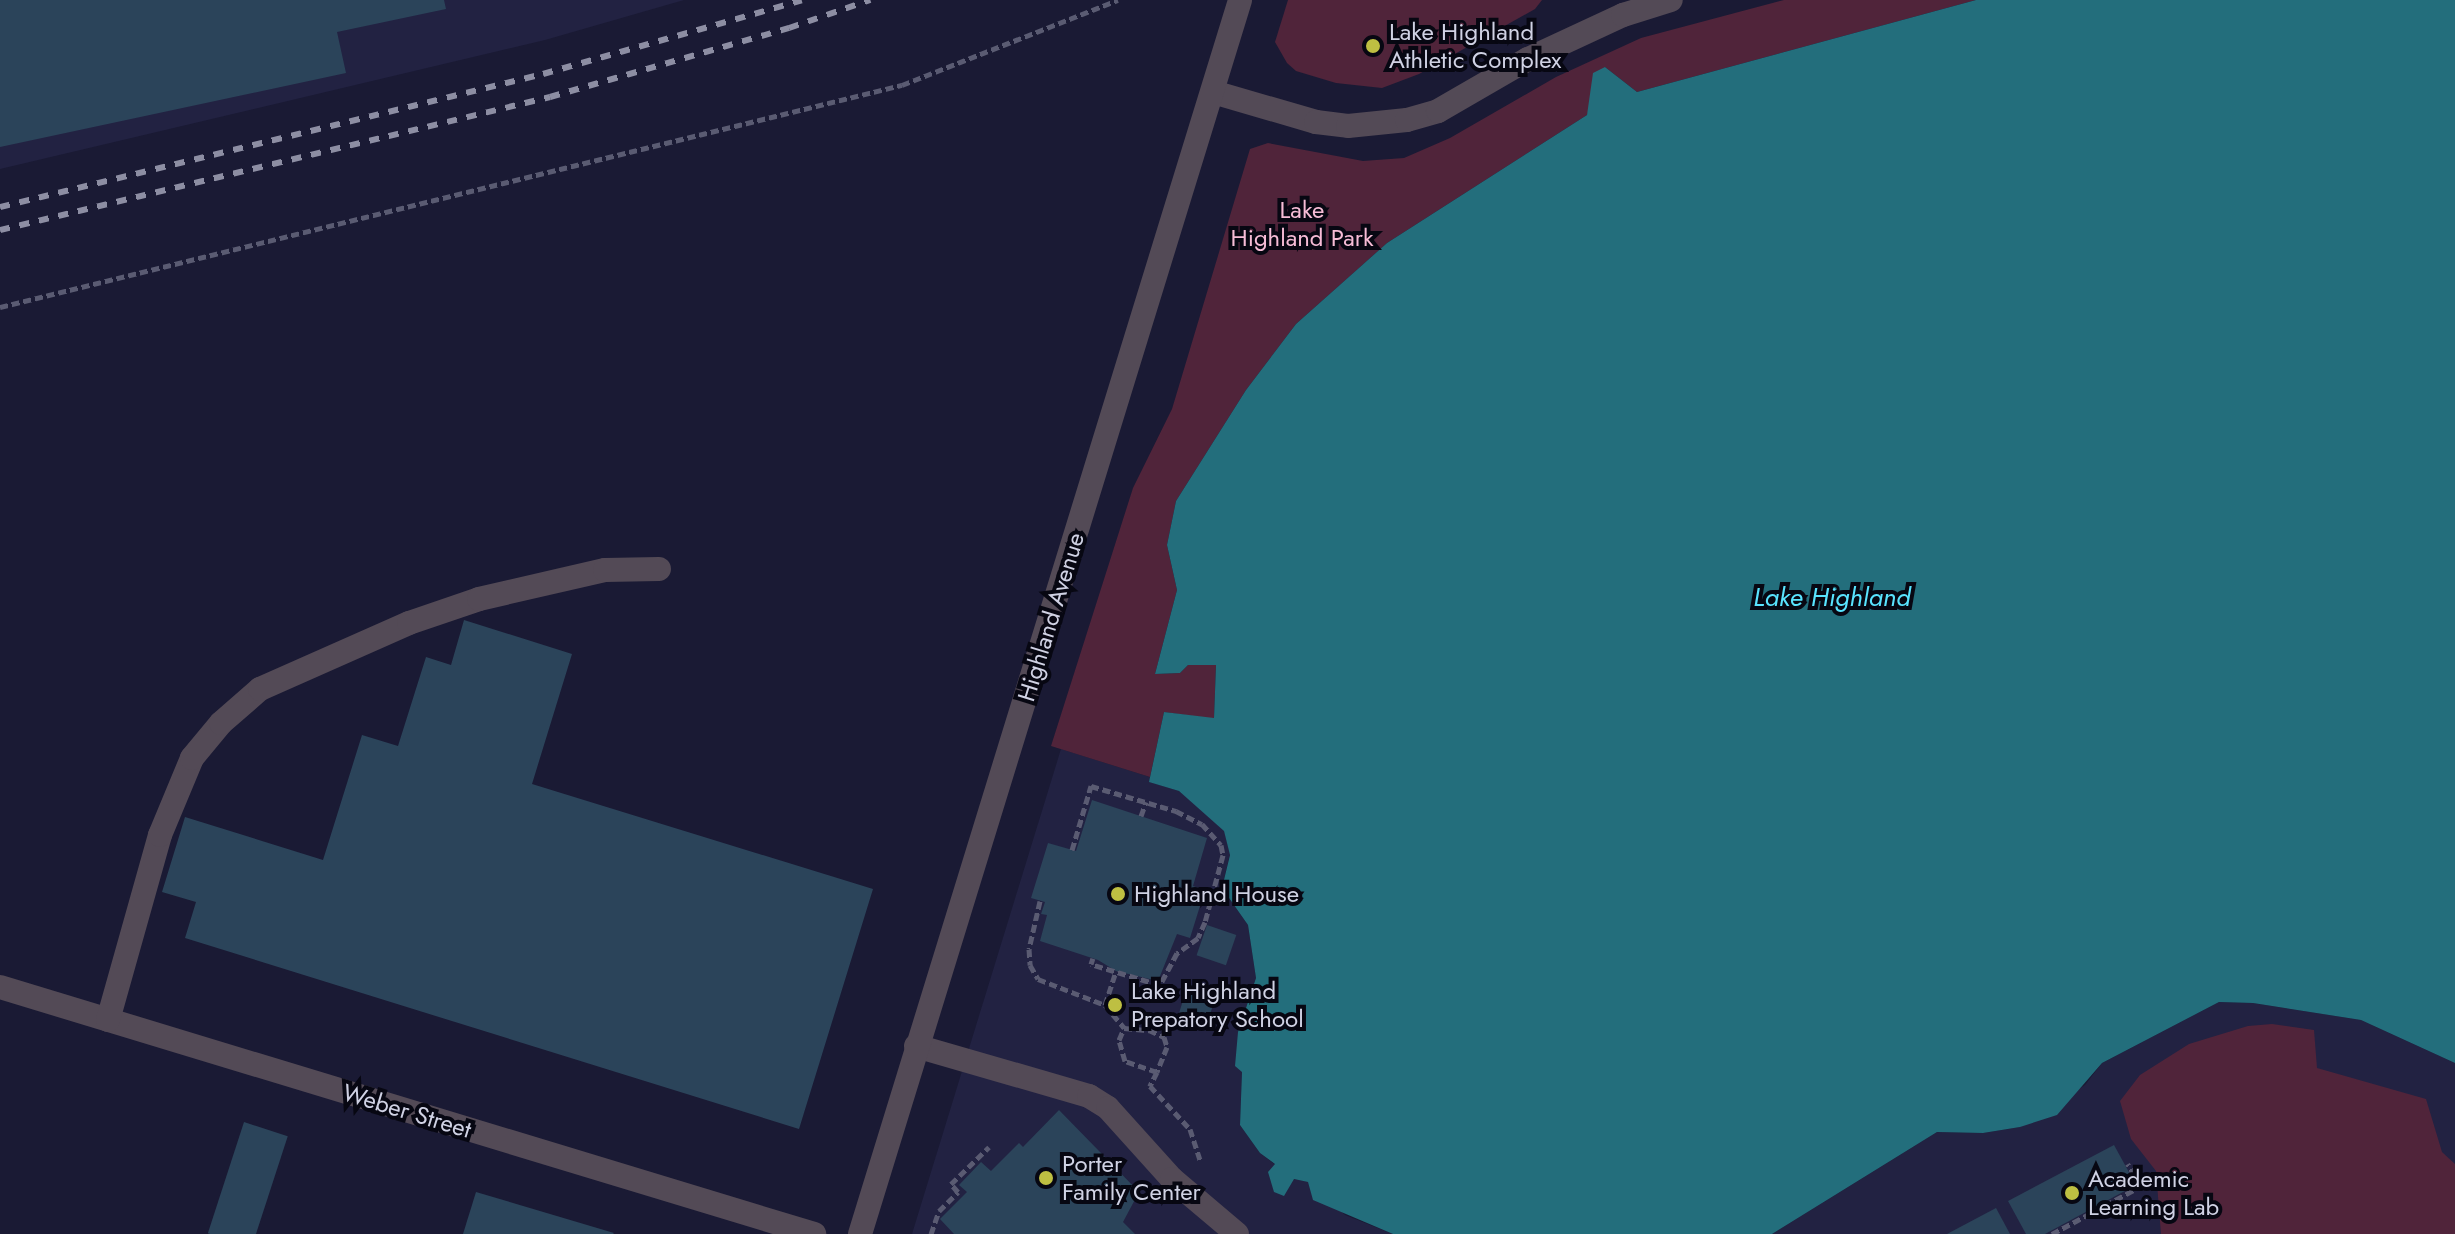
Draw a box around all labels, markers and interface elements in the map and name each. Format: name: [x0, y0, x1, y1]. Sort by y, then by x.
place label: Lake Highland Athletic Complex: [1389, 18, 1561, 74]
marker: Lake Highland Athletic Complex: [1364, 37, 1382, 55]
park label: Lake Highland Park: [1231, 196, 1373, 252]
street label: Highland Avenue: [1012, 529, 1090, 705]
water label: Lake Highland: [1753, 582, 1911, 614]
place label: Highland House: [1134, 880, 1299, 908]
marker: Highland House: [1109, 885, 1127, 903]
place label: Lake Highland Prepatory School: [1131, 977, 1304, 1033]
marker: Lake Highland Prepatory School: [1106, 996, 1124, 1014]
street label: Weber Street: [339, 1078, 475, 1144]
place label: Porter Family Center: [1062, 1150, 1201, 1206]
place label: Academic Learning Lab: [2088, 1165, 2219, 1221]
marker: Porter Family Center: [1037, 1169, 1055, 1187]
marker: Academic Learning Lab: [2063, 1184, 2081, 1202]

